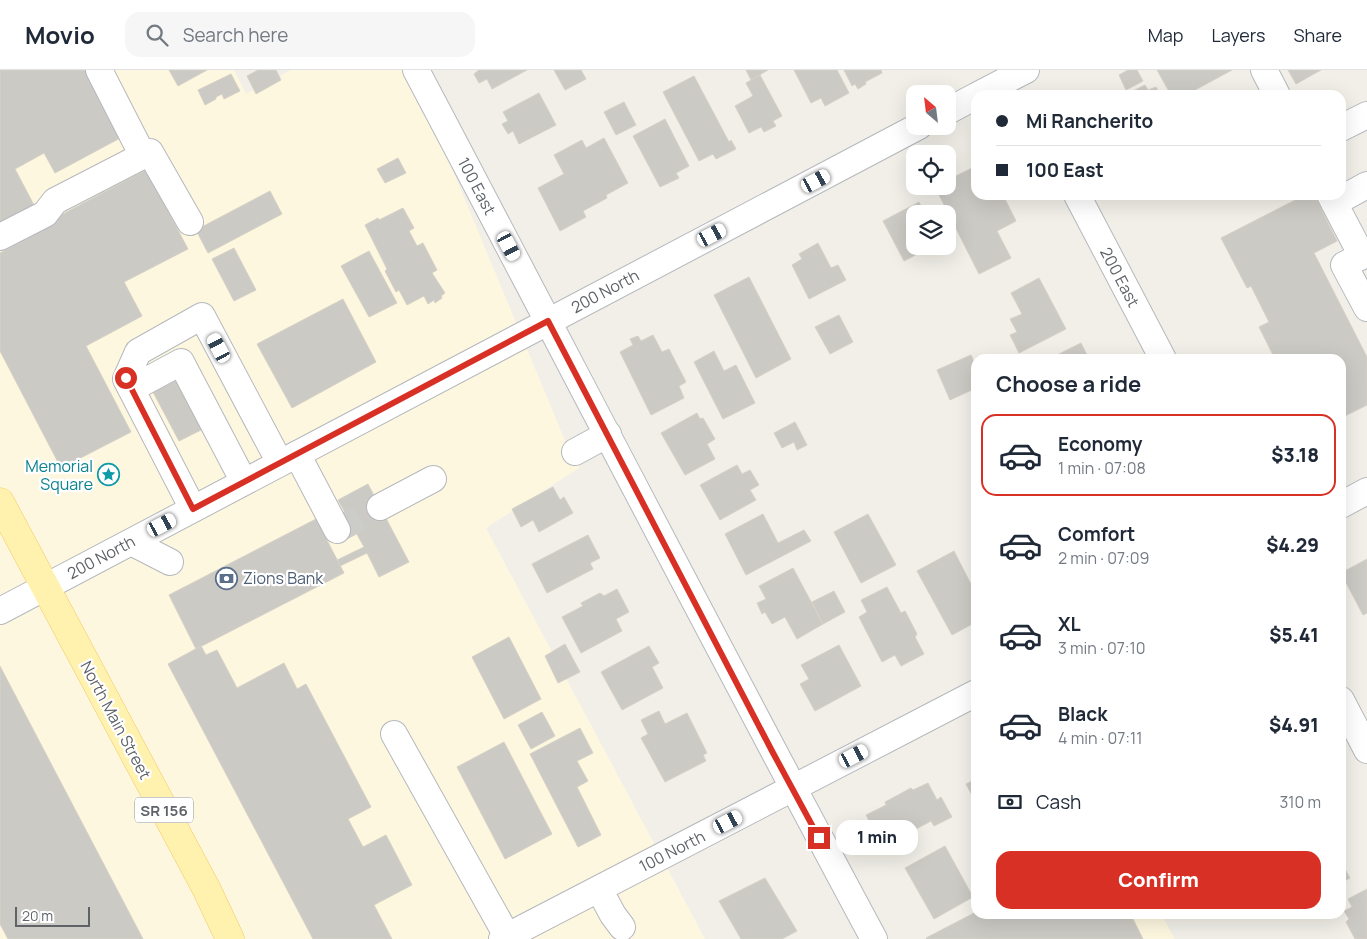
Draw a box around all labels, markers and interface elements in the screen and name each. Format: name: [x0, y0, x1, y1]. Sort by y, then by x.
search box: [125, 12, 475, 57]
text: Movio: [25, 18, 95, 51]
icon: search: [143, 21, 171, 49]
text: Search here: [183, 22, 288, 48]
text: Map: [1148, 23, 1183, 47]
text: Layers: [1211, 23, 1265, 47]
text: Share: [1293, 23, 1342, 47]
north arrow: [906, 85, 956, 135]
map controls: [906, 85, 956, 255]
text: Mi Rancherito: [1026, 108, 1153, 134]
button: locate: [906, 145, 956, 195]
street label: 100 East: [453, 154, 501, 218]
text: 100 East: [1026, 157, 1104, 183]
car: [799, 167, 832, 195]
button: layers: [906, 205, 956, 255]
car: [695, 221, 728, 249]
car: [495, 229, 522, 263]
street label: 200 East: [1095, 243, 1145, 311]
street label: 200 North: [567, 264, 643, 318]
car: [205, 331, 232, 365]
route start: [115, 367, 137, 389]
text: Choose a ride: [996, 369, 1141, 399]
text: Economy: [1058, 431, 1142, 457]
icon: car: [998, 433, 1043, 478]
text: $3.18: [1271, 442, 1319, 468]
place label: Memorial Square: [25, 455, 93, 495]
text: 1 min · 07:08: [1058, 457, 1146, 479]
place icon: Memorial Square: [97, 463, 121, 487]
car: [145, 511, 178, 539]
text: Comfort: [1058, 521, 1135, 547]
icon: car: [998, 523, 1043, 568]
street label: 200 North: [63, 530, 139, 584]
text: $4.29: [1266, 532, 1319, 558]
text: 2 min · 07:09: [1058, 547, 1149, 569]
bank icon: Zions Bank: [215, 566, 239, 590]
place label: Zions Bank: [243, 567, 324, 589]
text: XL: [1058, 611, 1081, 637]
icon: car: [998, 613, 1043, 658]
text: $5.41: [1269, 622, 1319, 648]
text: 3 min · 07:10: [1058, 637, 1145, 659]
street label: North Main Street: [76, 657, 156, 783]
text: Black: [1058, 701, 1107, 727]
icon: car: [998, 703, 1043, 748]
text: $4.91: [1269, 712, 1319, 738]
text: 4 min · 07:11: [1058, 727, 1143, 749]
car: [837, 743, 870, 769]
icon: cash: [996, 788, 1024, 816]
text: Cash: [1036, 789, 1081, 815]
text: 310 m: [1279, 791, 1321, 813]
road number: SR 156: [135, 798, 193, 822]
car: [711, 809, 744, 835]
callout: 1 min: [836, 820, 919, 856]
street label: 100 North: [635, 825, 709, 877]
text: 1 min: [857, 826, 897, 848]
route end: [808, 827, 830, 849]
button: Confirm: [996, 851, 1321, 909]
scale bar: [15, 904, 90, 927]
text: 20 m: [22, 906, 53, 925]

